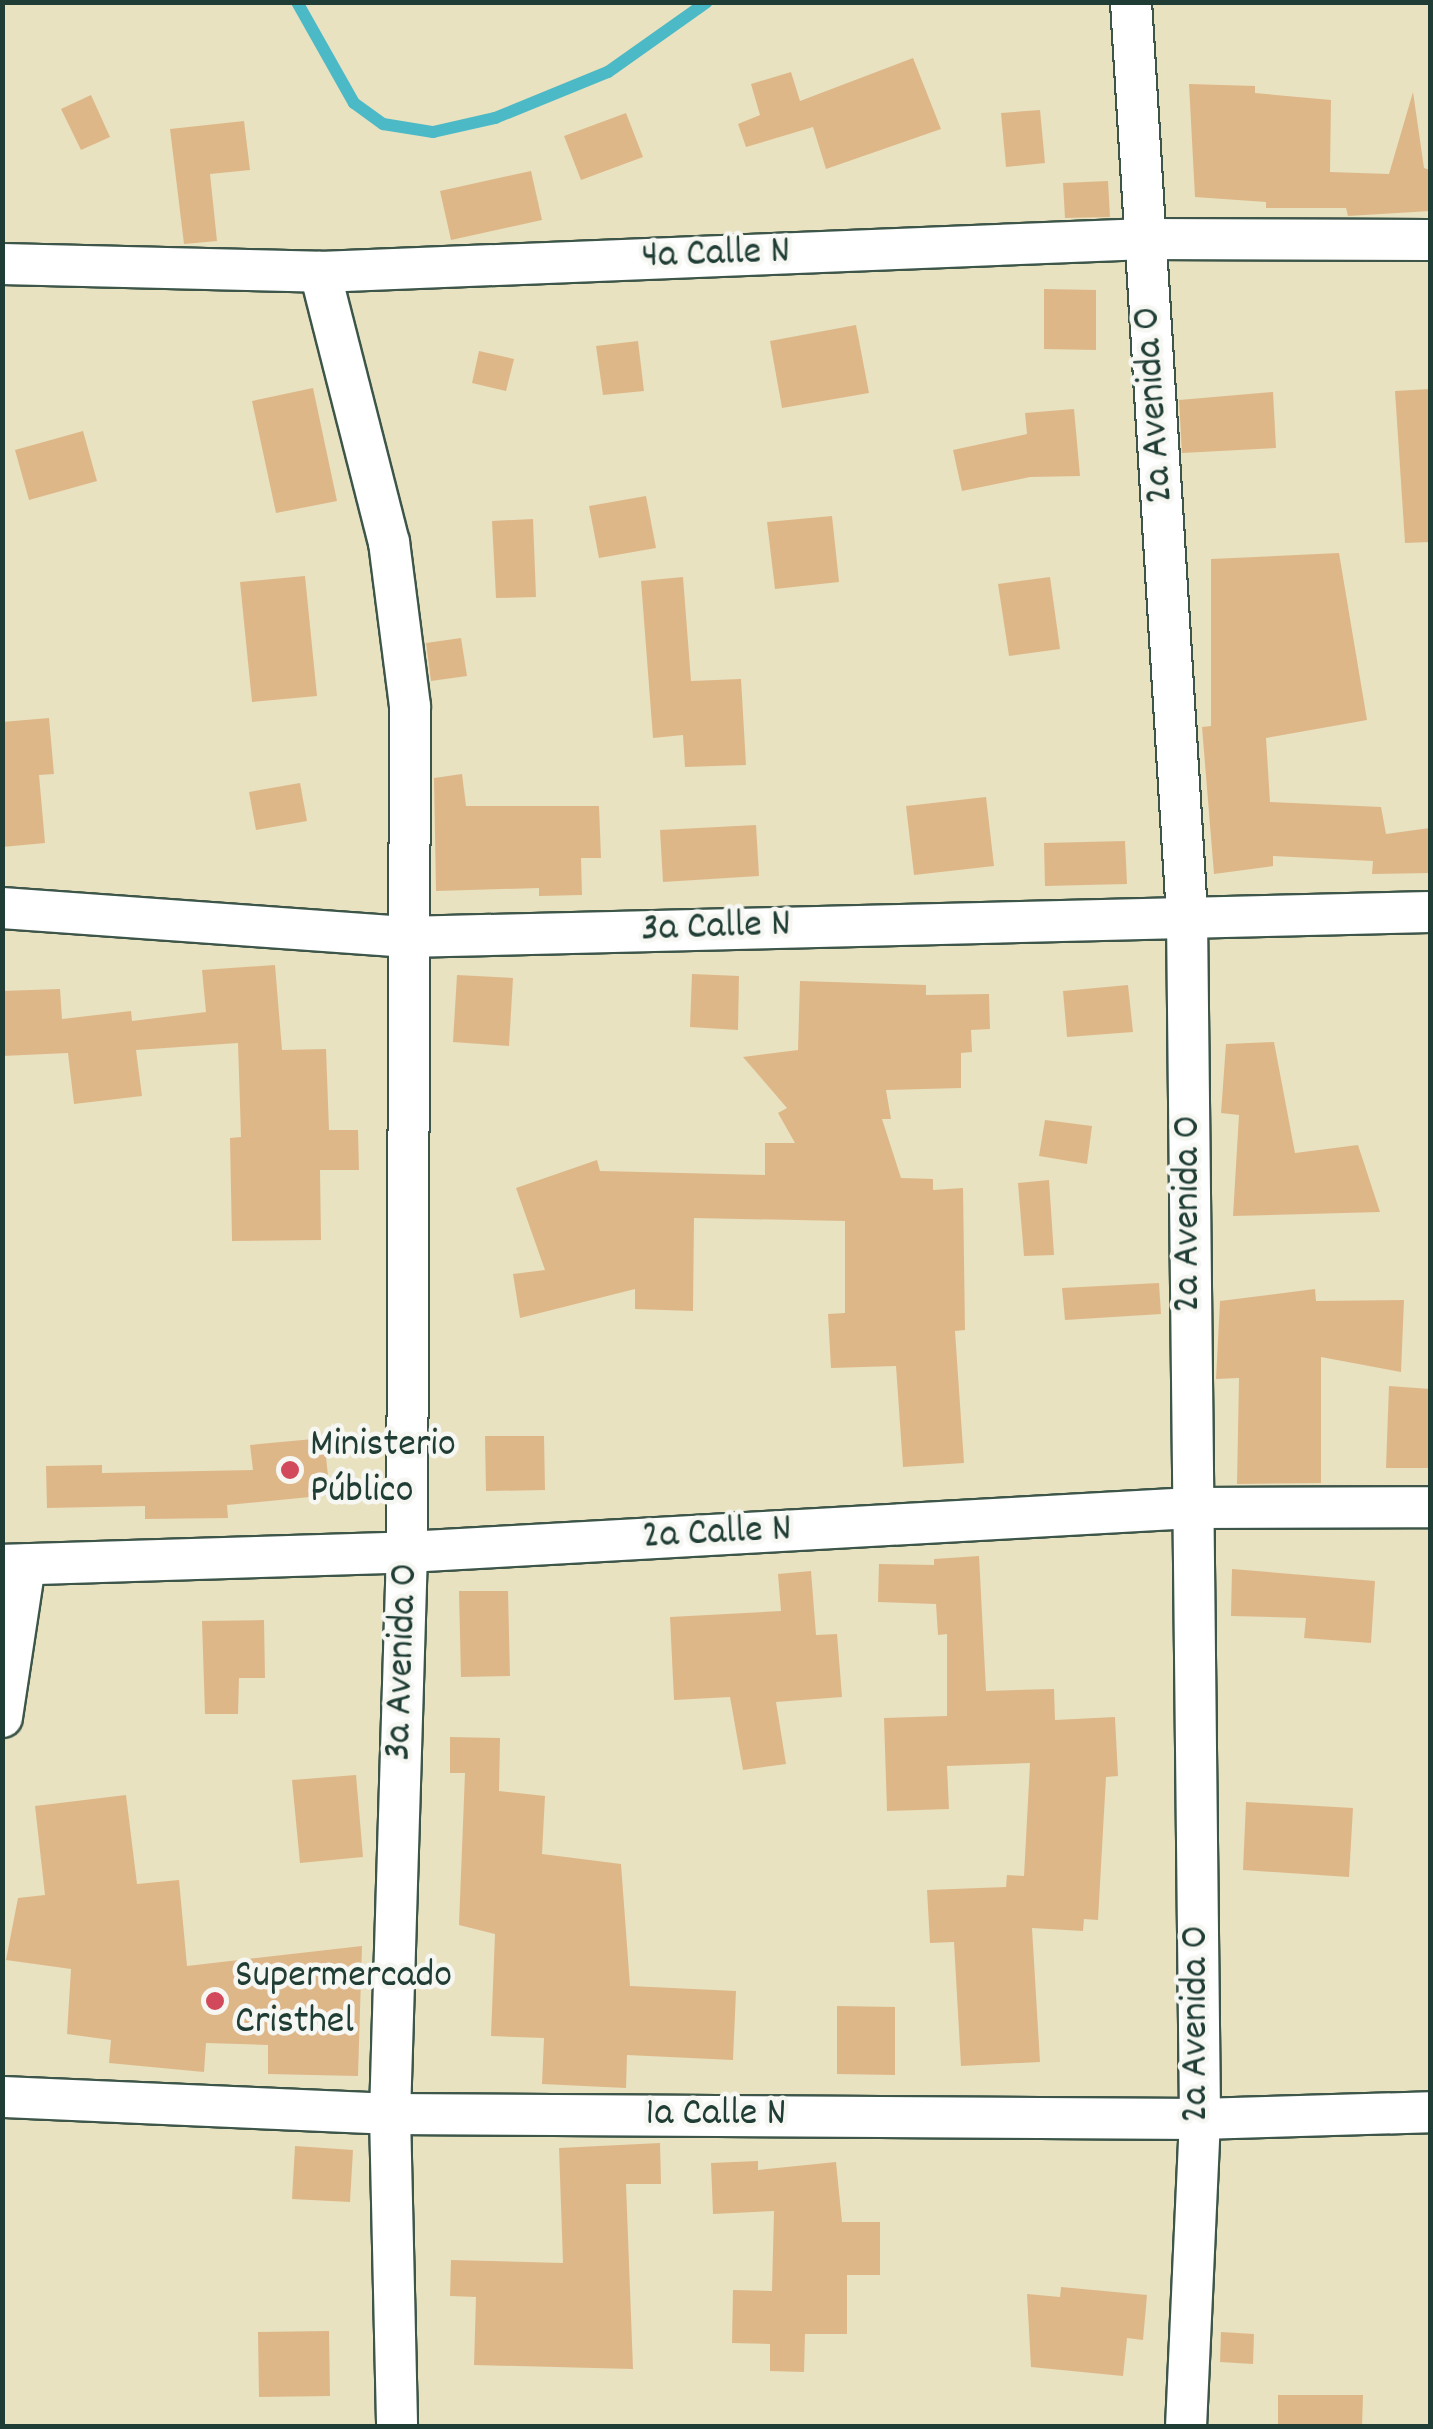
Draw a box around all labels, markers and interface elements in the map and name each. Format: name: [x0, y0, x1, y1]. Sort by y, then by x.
street label: 4a Calle N: [641, 229, 791, 283]
street label: 2a Avenida O: [1125, 305, 1187, 505]
street label: 3a Calle N: [640, 902, 792, 956]
street label: 2a Avenida O: [1166, 1116, 1214, 1312]
place label: Ministerio Público: [310, 1423, 456, 1517]
marker: Ministerio Público: [279, 1459, 301, 1481]
street label: 2a Calle N: [641, 1507, 793, 1563]
street label: 3a Avenida O: [377, 1563, 431, 1761]
street label: 2a Avenida O: [1174, 1926, 1222, 2122]
place label: Supermercado Cristhel: [235, 1954, 452, 2048]
marker: Supermercado Cristhel: [204, 1990, 226, 2012]
street label: 1a Calle N: [646, 2092, 786, 2140]

